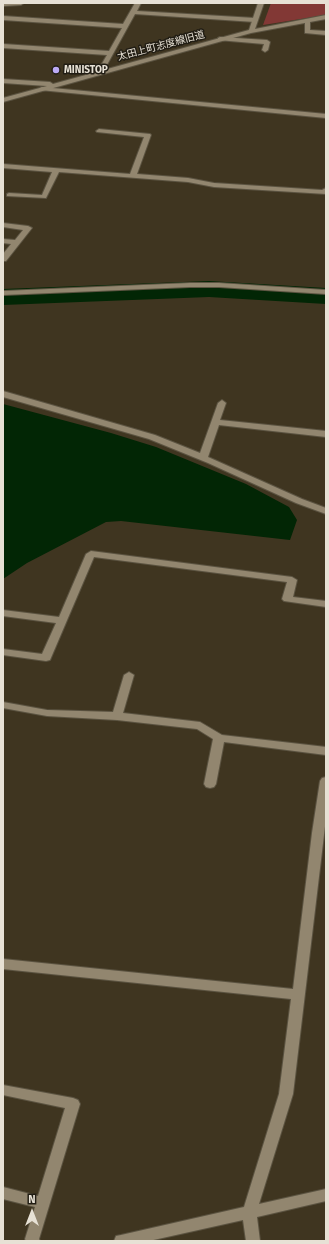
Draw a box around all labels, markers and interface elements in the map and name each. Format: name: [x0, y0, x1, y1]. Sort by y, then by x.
street label: 太田上町志度線旧道: [116, 29, 206, 63]
place label: MINISTOP: [64, 64, 108, 76]
marker: MINISTOP: [51, 65, 61, 75]
north arrow: [12, 1192, 52, 1232]
text: N: [28, 1193, 36, 1206]

